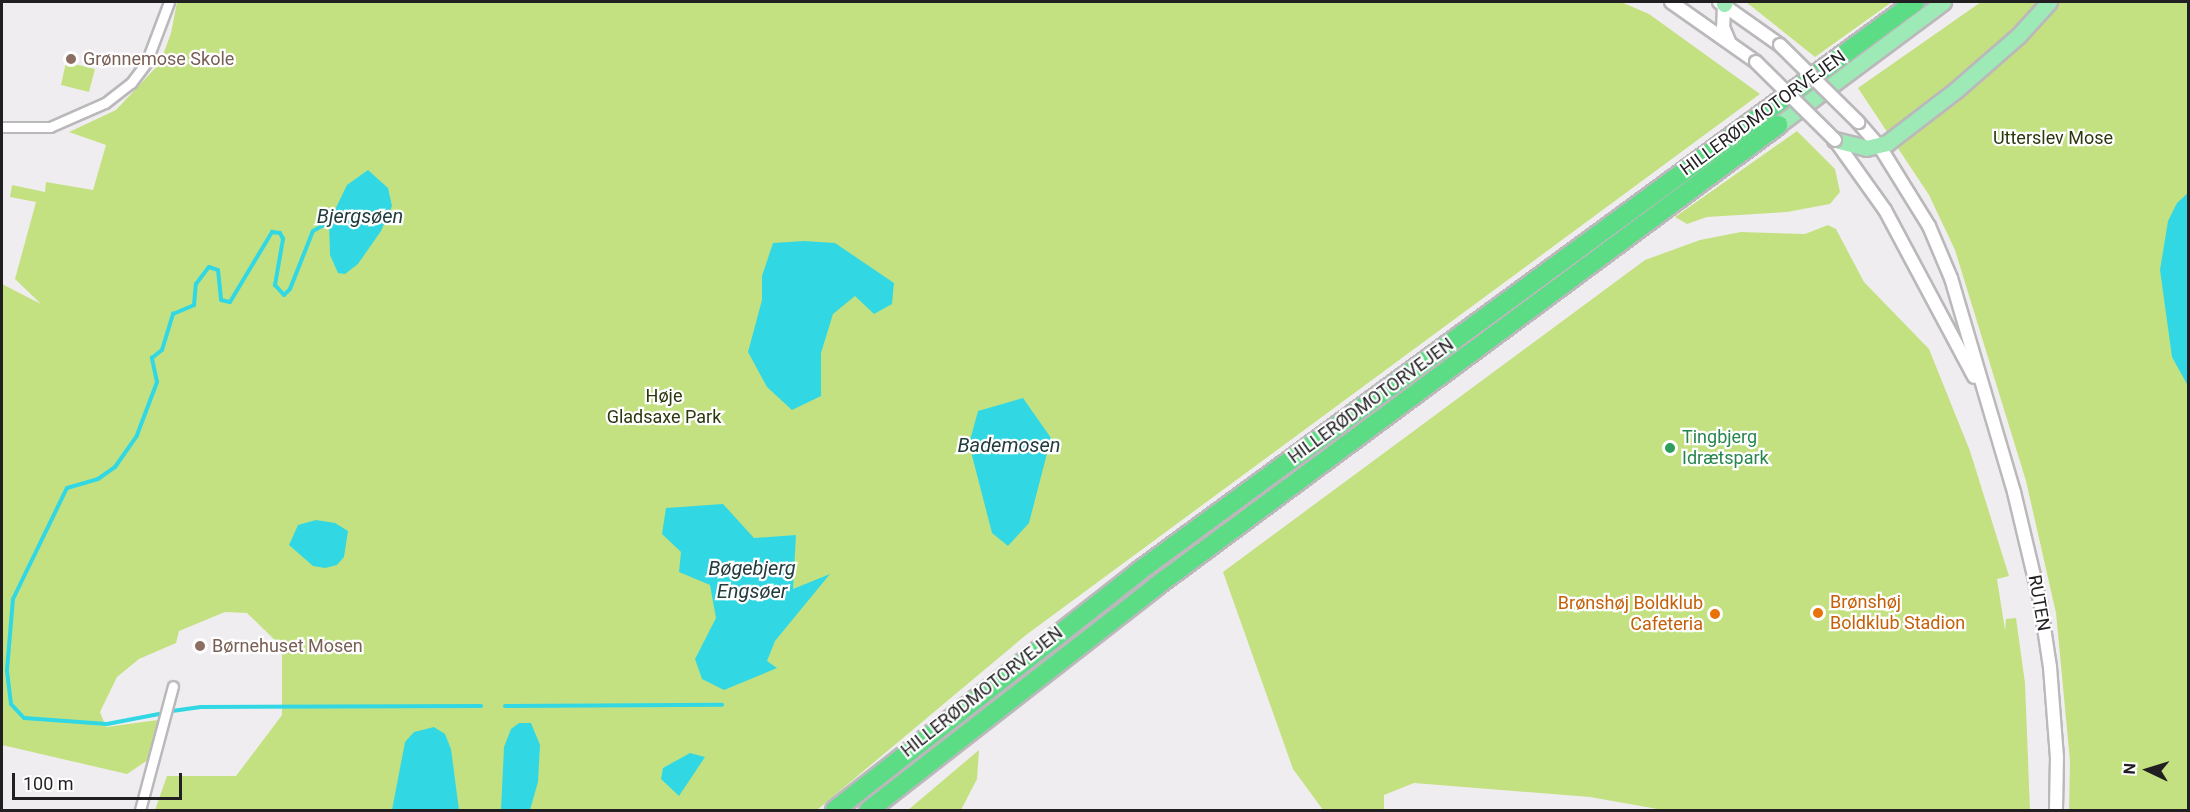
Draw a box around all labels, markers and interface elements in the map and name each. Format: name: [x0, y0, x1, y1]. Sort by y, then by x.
street label: HILLERØDMOTORVEJEN: [1676, 46, 1850, 180]
place label: Grønnemose Skole: [83, 48, 234, 70]
marker: Grønnemose Skole: [64, 52, 78, 66]
park label: Utterslev Mose: [1993, 127, 2113, 149]
water label: Bjergsøen: [317, 204, 403, 228]
street label: HILLERØDMOTORVEJEN: [1284, 334, 1458, 468]
park label: Høje Gladsaxe Park: [607, 386, 721, 428]
place label: Tingbjerg Idrætspark: [1682, 427, 1769, 470]
water label: Bademosen: [958, 433, 1060, 457]
marker: Tingbjerg Idrætspark: [1663, 441, 1677, 455]
water label: Bøgebjerg Engsøer: [708, 556, 796, 603]
street label: RUTEN: [2023, 573, 2055, 633]
place label: Brønshøj Boldklub Stadion: [1830, 592, 1965, 634]
place label: Brønshøj Boldklub Cafeteria: [1558, 593, 1703, 636]
marker: Brønshøj Boldklub Stadion: [1811, 606, 1825, 620]
marker: Brønshøj Boldklub Cafeteria: [1708, 607, 1722, 621]
street label: HILLERØDMOTORVEJEN: [897, 622, 1067, 762]
place label: Børnehuset Mosen: [212, 635, 363, 657]
marker: Børnehuset Mosen: [193, 639, 207, 653]
north arrow: [2118, 740, 2178, 800]
scale bar: [15, 761, 184, 799]
text: N: [2120, 762, 2139, 775]
text: 100 m: [23, 773, 74, 794]

